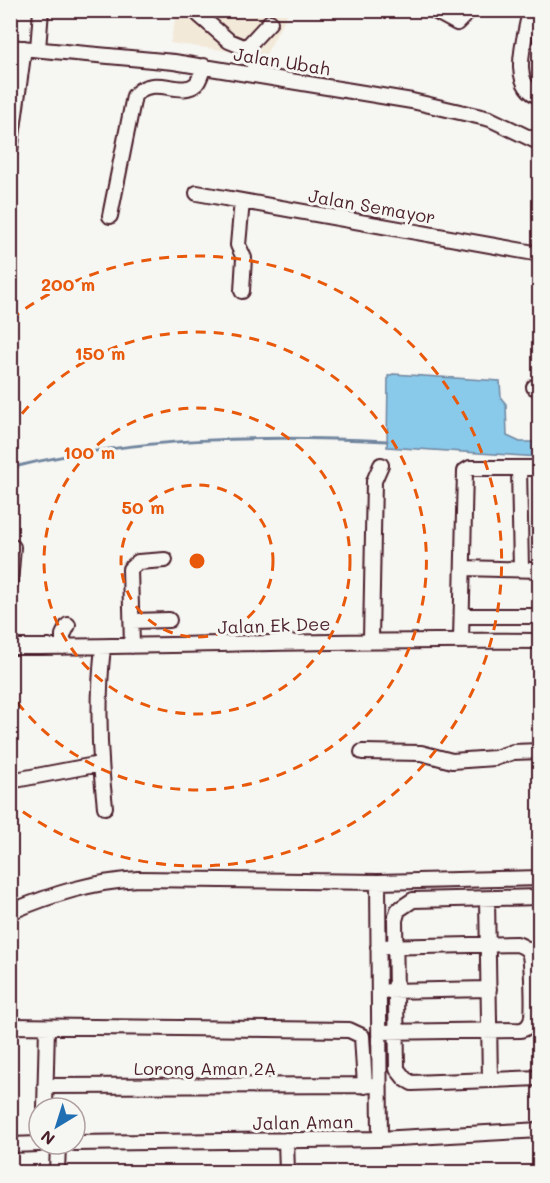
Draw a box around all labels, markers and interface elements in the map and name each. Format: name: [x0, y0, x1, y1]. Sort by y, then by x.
street label: Jalan Ubah: [232, 42, 332, 80]
street label: Jalan Semayor: [307, 183, 437, 229]
text: 200 m: [41, 272, 95, 296]
text: 150 m: [75, 341, 125, 365]
text: 100 m: [63, 440, 115, 464]
text: 50 m: [122, 495, 164, 519]
centre of rings: [187, 551, 207, 571]
street label: Jalan Ek Dee: [217, 611, 331, 639]
street label: Lorong Aman 2A: [134, 1056, 276, 1080]
north arrow: [27, 1096, 87, 1156]
street label: Jalan Aman: [253, 1109, 353, 1135]
text: N: [36, 1126, 59, 1150]

